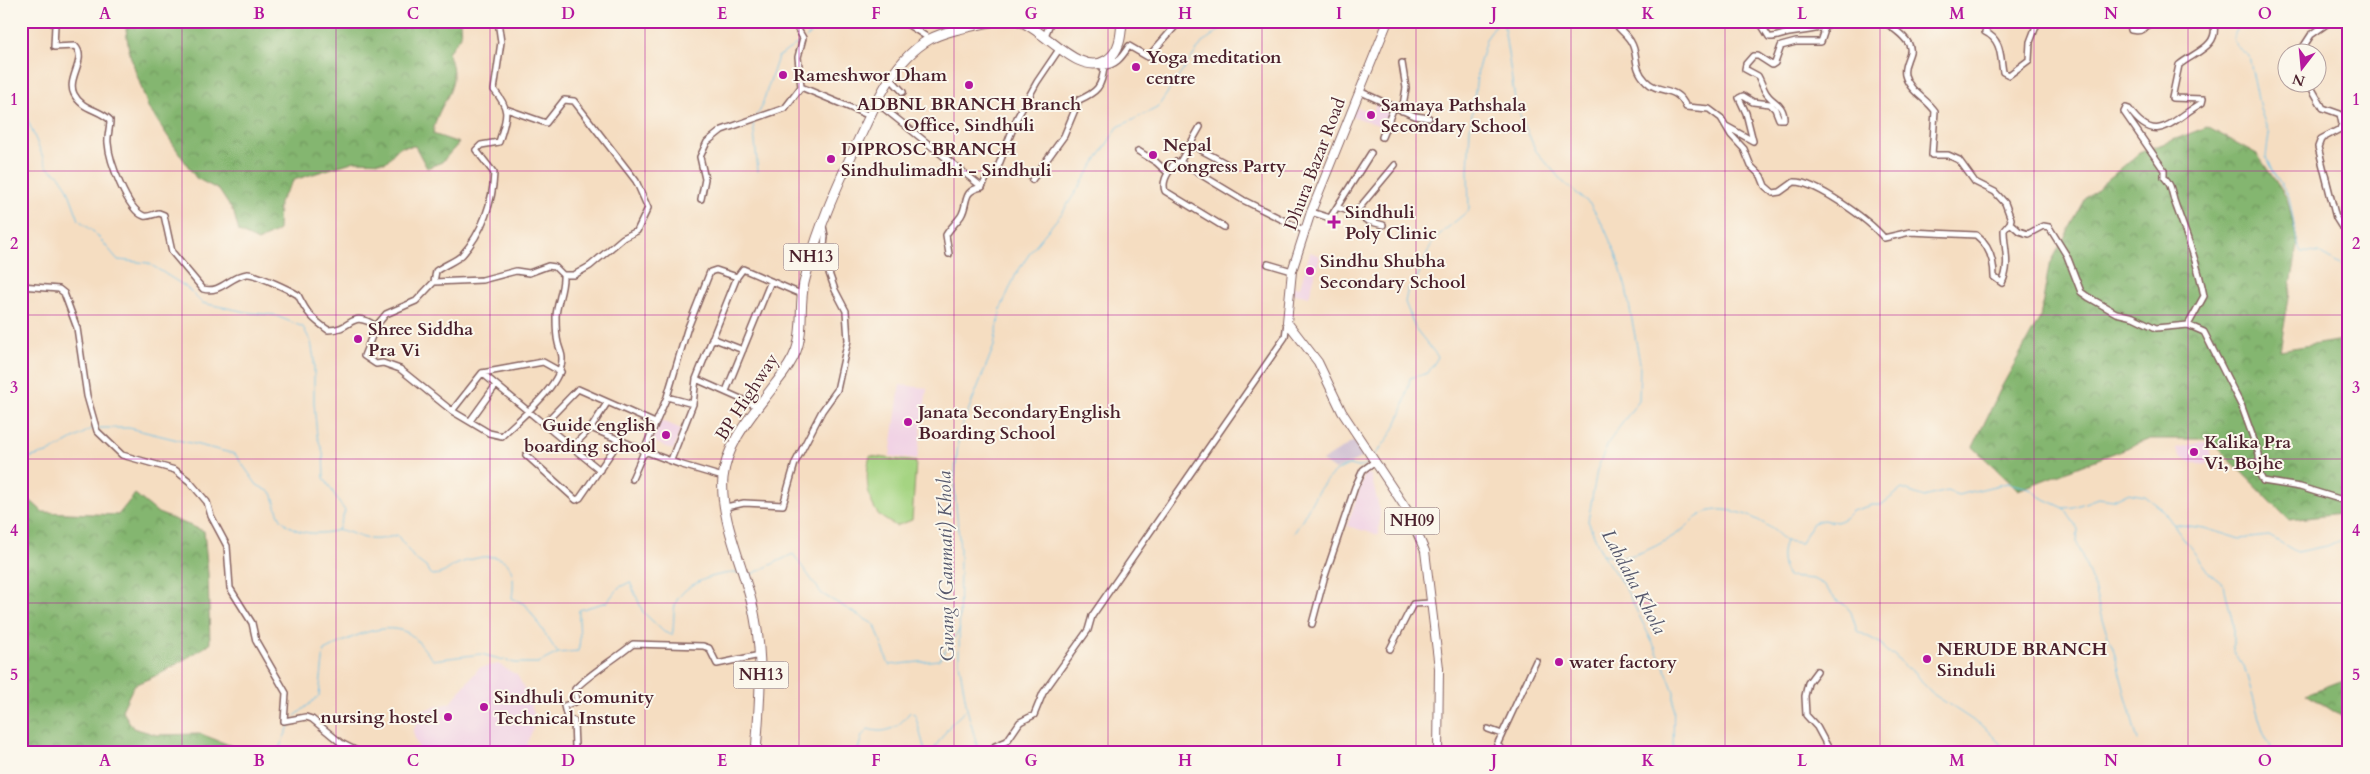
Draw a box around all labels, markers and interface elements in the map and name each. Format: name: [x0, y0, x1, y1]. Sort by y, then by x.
text: A: [99, 3, 111, 25]
text: B: [253, 3, 265, 25]
text: C: [407, 3, 419, 25]
text: D: [561, 3, 575, 25]
text: E: [717, 3, 727, 25]
text: F: [871, 3, 881, 25]
text: G: [1024, 3, 1038, 25]
text: H: [1178, 3, 1192, 25]
text: I: [1336, 3, 1342, 25]
text: J: [1489, 3, 1497, 25]
text: K: [1642, 3, 1655, 25]
text: L: [1797, 3, 1808, 25]
text: M: [1949, 3, 1965, 25]
text: N: [2104, 3, 2118, 25]
text: O: [2258, 3, 2272, 25]
north arrow: [2278, 42, 2328, 92]
place label: Yoga meditation centre: [1146, 45, 1282, 91]
marker: Yoga meditation centre: [1130, 61, 1142, 73]
place label: Rameshwor Dham: [793, 63, 947, 88]
marker: Rameshwor Dham: [777, 69, 789, 81]
text: N: [2290, 69, 2307, 91]
marker: ADBNL BRANCH Branch Office, Sindhuli: [963, 79, 975, 91]
text: 1: [10, 89, 18, 111]
text: 1: [2352, 89, 2360, 111]
place label: ADBNL BRANCH Branch Office, Sindhuli: [857, 92, 1081, 138]
place label: Samaya Pathshala Secondary School: [1381, 93, 1527, 139]
street label: Dhura Bazar Road: [1278, 94, 1352, 234]
marker: Samaya Pathshala Secondary School: [1365, 109, 1377, 121]
place label: Nepal Congress Party: [1163, 133, 1287, 179]
place label: DIPROSC BRANCH Sindhulimadhi - Sindhuli: [841, 137, 1052, 183]
marker: Nepal Congress Party: [1147, 149, 1159, 161]
marker: DIPROSC BRANCH Sindhulimadhi - Sindhuli: [825, 153, 837, 165]
place label: Sindhuli Poly Clinic: [1345, 200, 1437, 246]
marker: Sindhuli Poly Clinic: [1327, 215, 1341, 229]
text: 2: [10, 233, 18, 255]
text: 2: [2352, 233, 2360, 255]
road number: NH13: [784, 243, 838, 270]
place label: Sindhu Shubha Secondary School: [1320, 249, 1466, 295]
marker: Sindhu Shubha Secondary School: [1304, 265, 1316, 277]
place label: Shree Siddha Pra Vi: [368, 317, 473, 363]
marker: Shree Siddha Pra Vi: [352, 333, 364, 345]
street label: BP Highway: [709, 348, 785, 446]
text: 3: [10, 377, 18, 399]
text: 3: [2352, 377, 2360, 399]
place label: Janata SecondaryEnglish Boarding School: [915, 400, 1121, 446]
place label: Guide english boarding school: [524, 413, 656, 459]
marker: Janata SecondaryEnglish Boarding School: [902, 416, 914, 428]
marker: Guide english boarding school: [660, 429, 672, 441]
place label: Kalika Pra Vi, Bojhe: [2204, 430, 2291, 476]
marker: Kalika Pra Vi, Bojhe: [2188, 446, 2200, 458]
water label: Gwang (Gaumati) Khola: [931, 470, 961, 662]
road number: NH09: [1384, 508, 1440, 534]
text: 4: [10, 520, 18, 542]
text: 4: [2352, 520, 2360, 542]
water label: Labdaha Khola: [1595, 525, 1673, 639]
place label: NERUDE BRANCH Sinduli: [1937, 637, 2107, 683]
place label: water factory: [1569, 650, 1678, 675]
marker: NERUDE BRANCH Sinduli: [1921, 653, 1933, 665]
marker: water factory: [1553, 656, 1565, 668]
road number: NH13: [734, 662, 788, 688]
text: 5: [10, 664, 18, 686]
text: 5: [2352, 664, 2360, 686]
place label: Sindhuli Comunity Technical Instute: [494, 685, 655, 731]
marker: Sindhuli Comunity Technical Instute: [478, 701, 490, 713]
place label: nursing hostel: [320, 705, 438, 730]
marker: nursing hostel: [442, 711, 454, 723]
text: A: [99, 750, 111, 772]
text: B: [253, 750, 265, 772]
text: C: [407, 750, 419, 772]
text: D: [561, 750, 575, 772]
text: E: [717, 750, 727, 772]
text: F: [871, 750, 881, 772]
text: G: [1024, 750, 1038, 772]
text: H: [1178, 750, 1192, 772]
text: I: [1336, 750, 1342, 772]
text: J: [1489, 750, 1497, 772]
text: K: [1642, 750, 1655, 772]
text: L: [1797, 750, 1808, 772]
text: M: [1949, 750, 1965, 772]
text: N: [2104, 750, 2118, 772]
text: O: [2258, 750, 2272, 772]

